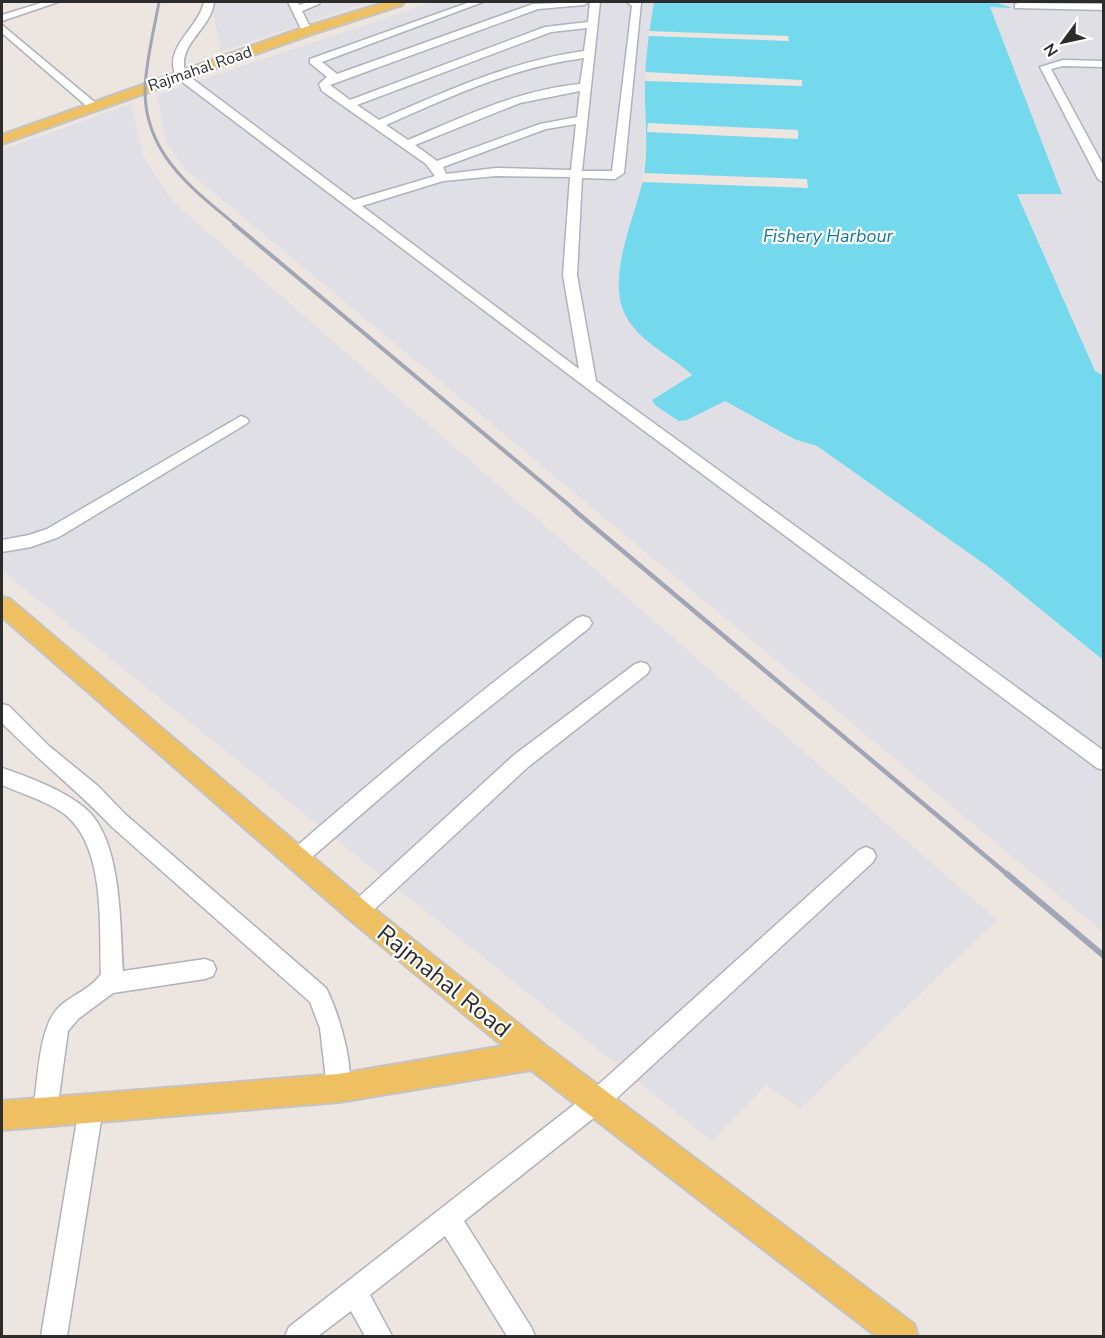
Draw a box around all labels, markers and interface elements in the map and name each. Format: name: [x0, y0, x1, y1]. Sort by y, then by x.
north arrow: [1033, 12, 1093, 72]
text: N: [1039, 39, 1064, 61]
street label: Rajmahal Road: [145, 41, 255, 97]
water label: Fishery Harbour: [763, 224, 894, 248]
street label: Rajmahal Road: [371, 917, 517, 1045]

